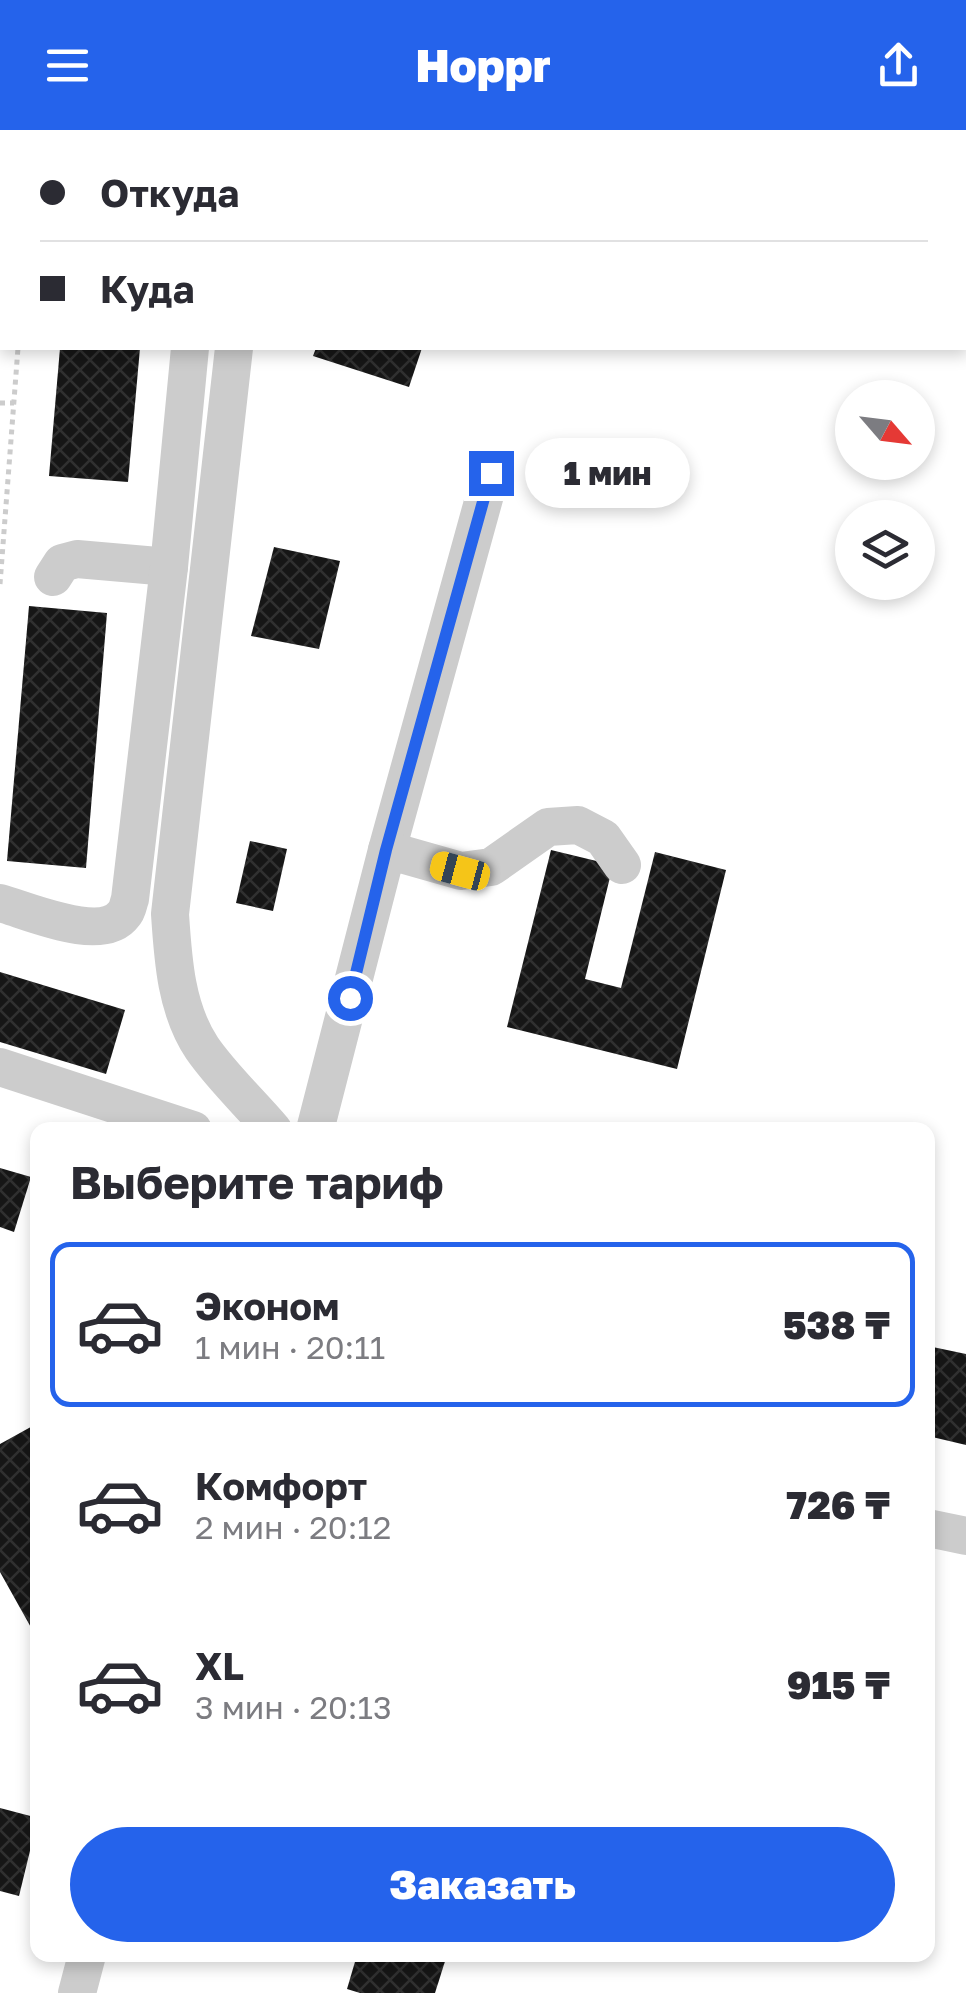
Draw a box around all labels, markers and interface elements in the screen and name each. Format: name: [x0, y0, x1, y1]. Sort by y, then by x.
icon: menu: [40, 38, 95, 93]
text: Hoppr: [415, 38, 551, 92]
icon: share: [871, 38, 926, 93]
text: Откуда: [100, 170, 239, 215]
text: Куда: [100, 266, 194, 311]
north arrow: [835, 380, 935, 480]
map controls: [835, 380, 935, 600]
callout: 1 мин: [526, 438, 691, 508]
route end: [469, 451, 514, 496]
text: 1 мин: [563, 454, 652, 492]
button: layers: [835, 500, 935, 600]
car: [427, 849, 493, 893]
route start: [328, 976, 373, 1021]
text: Выберите тариф: [70, 1155, 444, 1209]
icon: car: [75, 1280, 165, 1370]
text: Эконом: [195, 1283, 339, 1328]
text: 538 ₸: [783, 1302, 890, 1347]
text: 1 мин · 20:11: [195, 1328, 385, 1366]
icon: car: [75, 1460, 165, 1550]
text: Комфорт: [195, 1463, 367, 1508]
text: 726 ₸: [786, 1482, 890, 1527]
text: 2 мин · 20:12: [195, 1508, 391, 1546]
icon: car: [75, 1640, 165, 1730]
text: XL: [195, 1643, 244, 1688]
text: 915 ₸: [787, 1662, 890, 1707]
text: 3 мин · 20:13: [195, 1688, 392, 1726]
button: Заказать: [70, 1827, 895, 1942]

